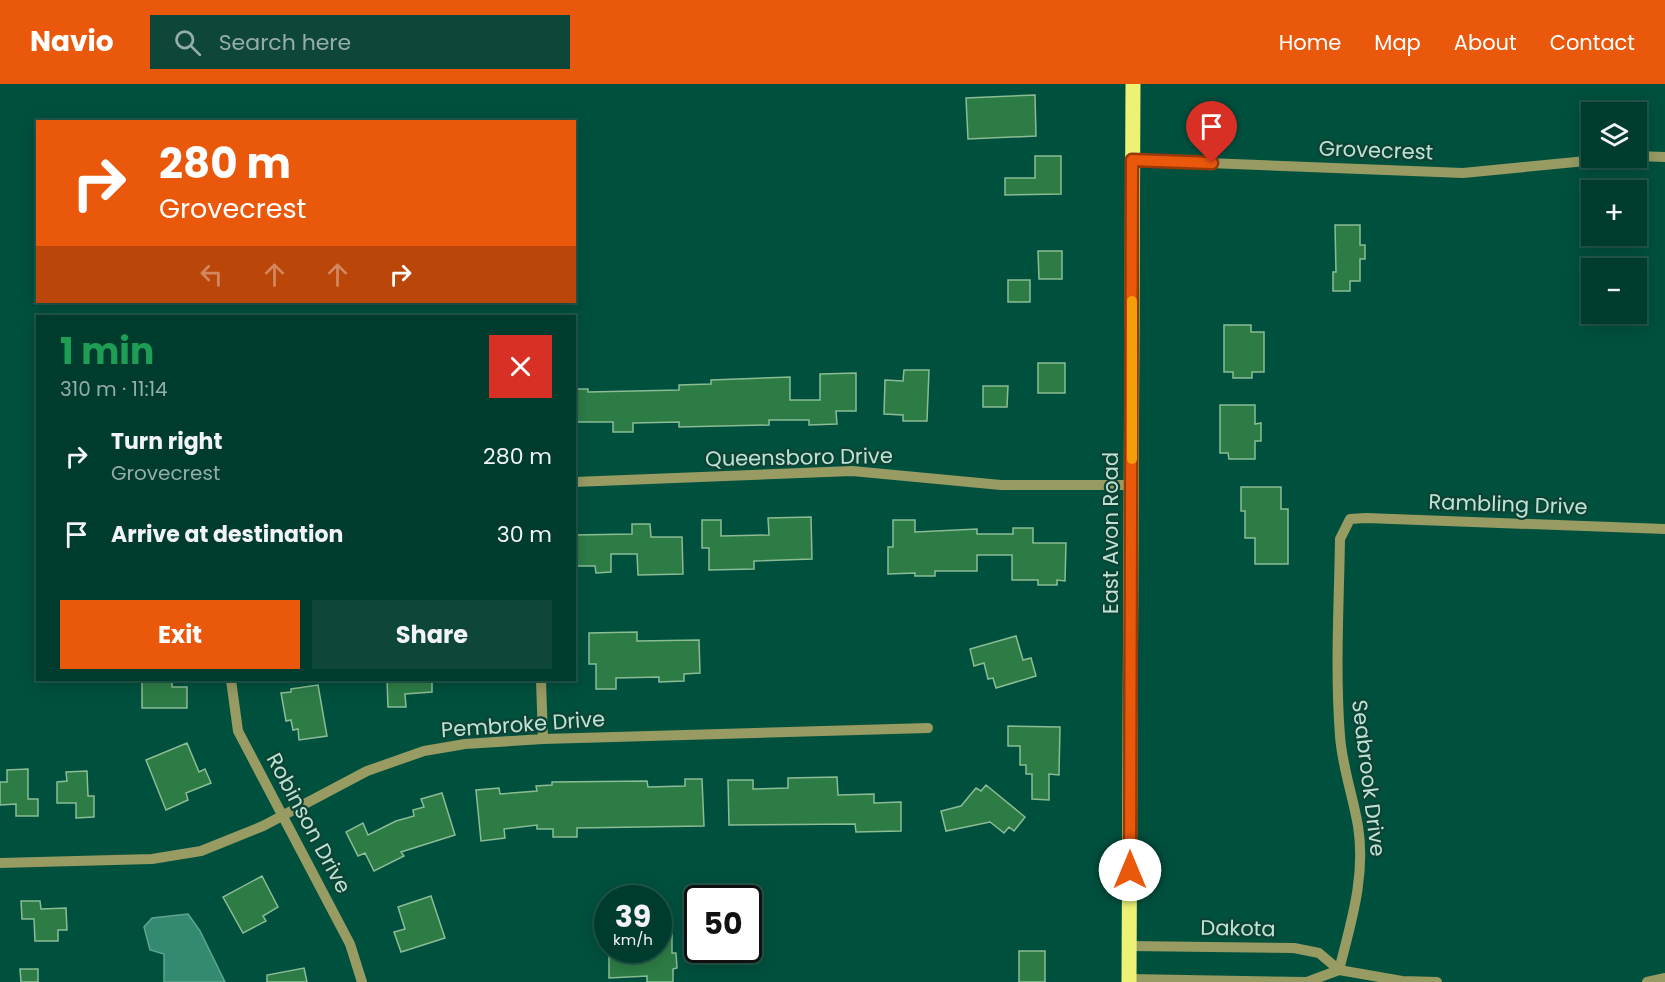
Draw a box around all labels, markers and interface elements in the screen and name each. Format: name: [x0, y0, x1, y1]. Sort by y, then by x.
search box: [150, 15, 570, 69]
text: Navio: [30, 22, 114, 61]
icon: search: [171, 26, 204, 59]
text: Search here: [219, 27, 351, 58]
text: Home: [1279, 28, 1341, 57]
text: Map: [1374, 28, 1421, 57]
text: About: [1454, 28, 1517, 57]
text: Contact: [1550, 28, 1635, 57]
pin: [1186, 101, 1237, 163]
map controls: [1581, 102, 1647, 324]
button: layers: [1581, 102, 1647, 168]
icon: arrive: [1195, 110, 1228, 143]
text: 280 m: [159, 134, 291, 193]
street label: Grovecrest: [1318, 134, 1434, 166]
icon: right: [60, 144, 138, 222]
button: +: [1581, 180, 1647, 246]
text: Grovecrest: [159, 190, 306, 227]
icon: left: [195, 258, 228, 291]
icon: ahead: [258, 258, 291, 291]
icon: ahead: [321, 258, 354, 291]
icon: right: [384, 258, 417, 291]
button: −: [1581, 258, 1647, 324]
text: 1 min: [60, 326, 154, 377]
button: close: [489, 335, 552, 398]
text: 310 m · 11:14: [60, 375, 168, 403]
text: Turn right: [111, 426, 222, 457]
icon: right: [60, 440, 93, 473]
text: 280 m: [483, 441, 552, 472]
street label: Queensboro Drive: [705, 441, 893, 473]
street label: East Avon Road: [1096, 452, 1125, 614]
text: Grovecrest: [111, 459, 220, 487]
street label: Rambling Drive: [1428, 487, 1588, 521]
icon: arrive: [60, 518, 93, 551]
text: Arrive at destination: [111, 519, 343, 550]
text: 30 m: [497, 519, 552, 550]
button: Exit: [60, 600, 300, 669]
button: Share: [312, 600, 552, 669]
street label: Seabrook Drive: [1345, 698, 1393, 858]
street label: Pembroke Drive: [440, 704, 606, 744]
street label: Robinson Drive: [260, 748, 358, 898]
position arrow: [1098, 838, 1162, 902]
speed limit sign: 50: [684, 885, 762, 963]
text: 39: [615, 895, 651, 938]
street label: Dakota: [1200, 913, 1276, 943]
text: km/h: [613, 929, 653, 950]

